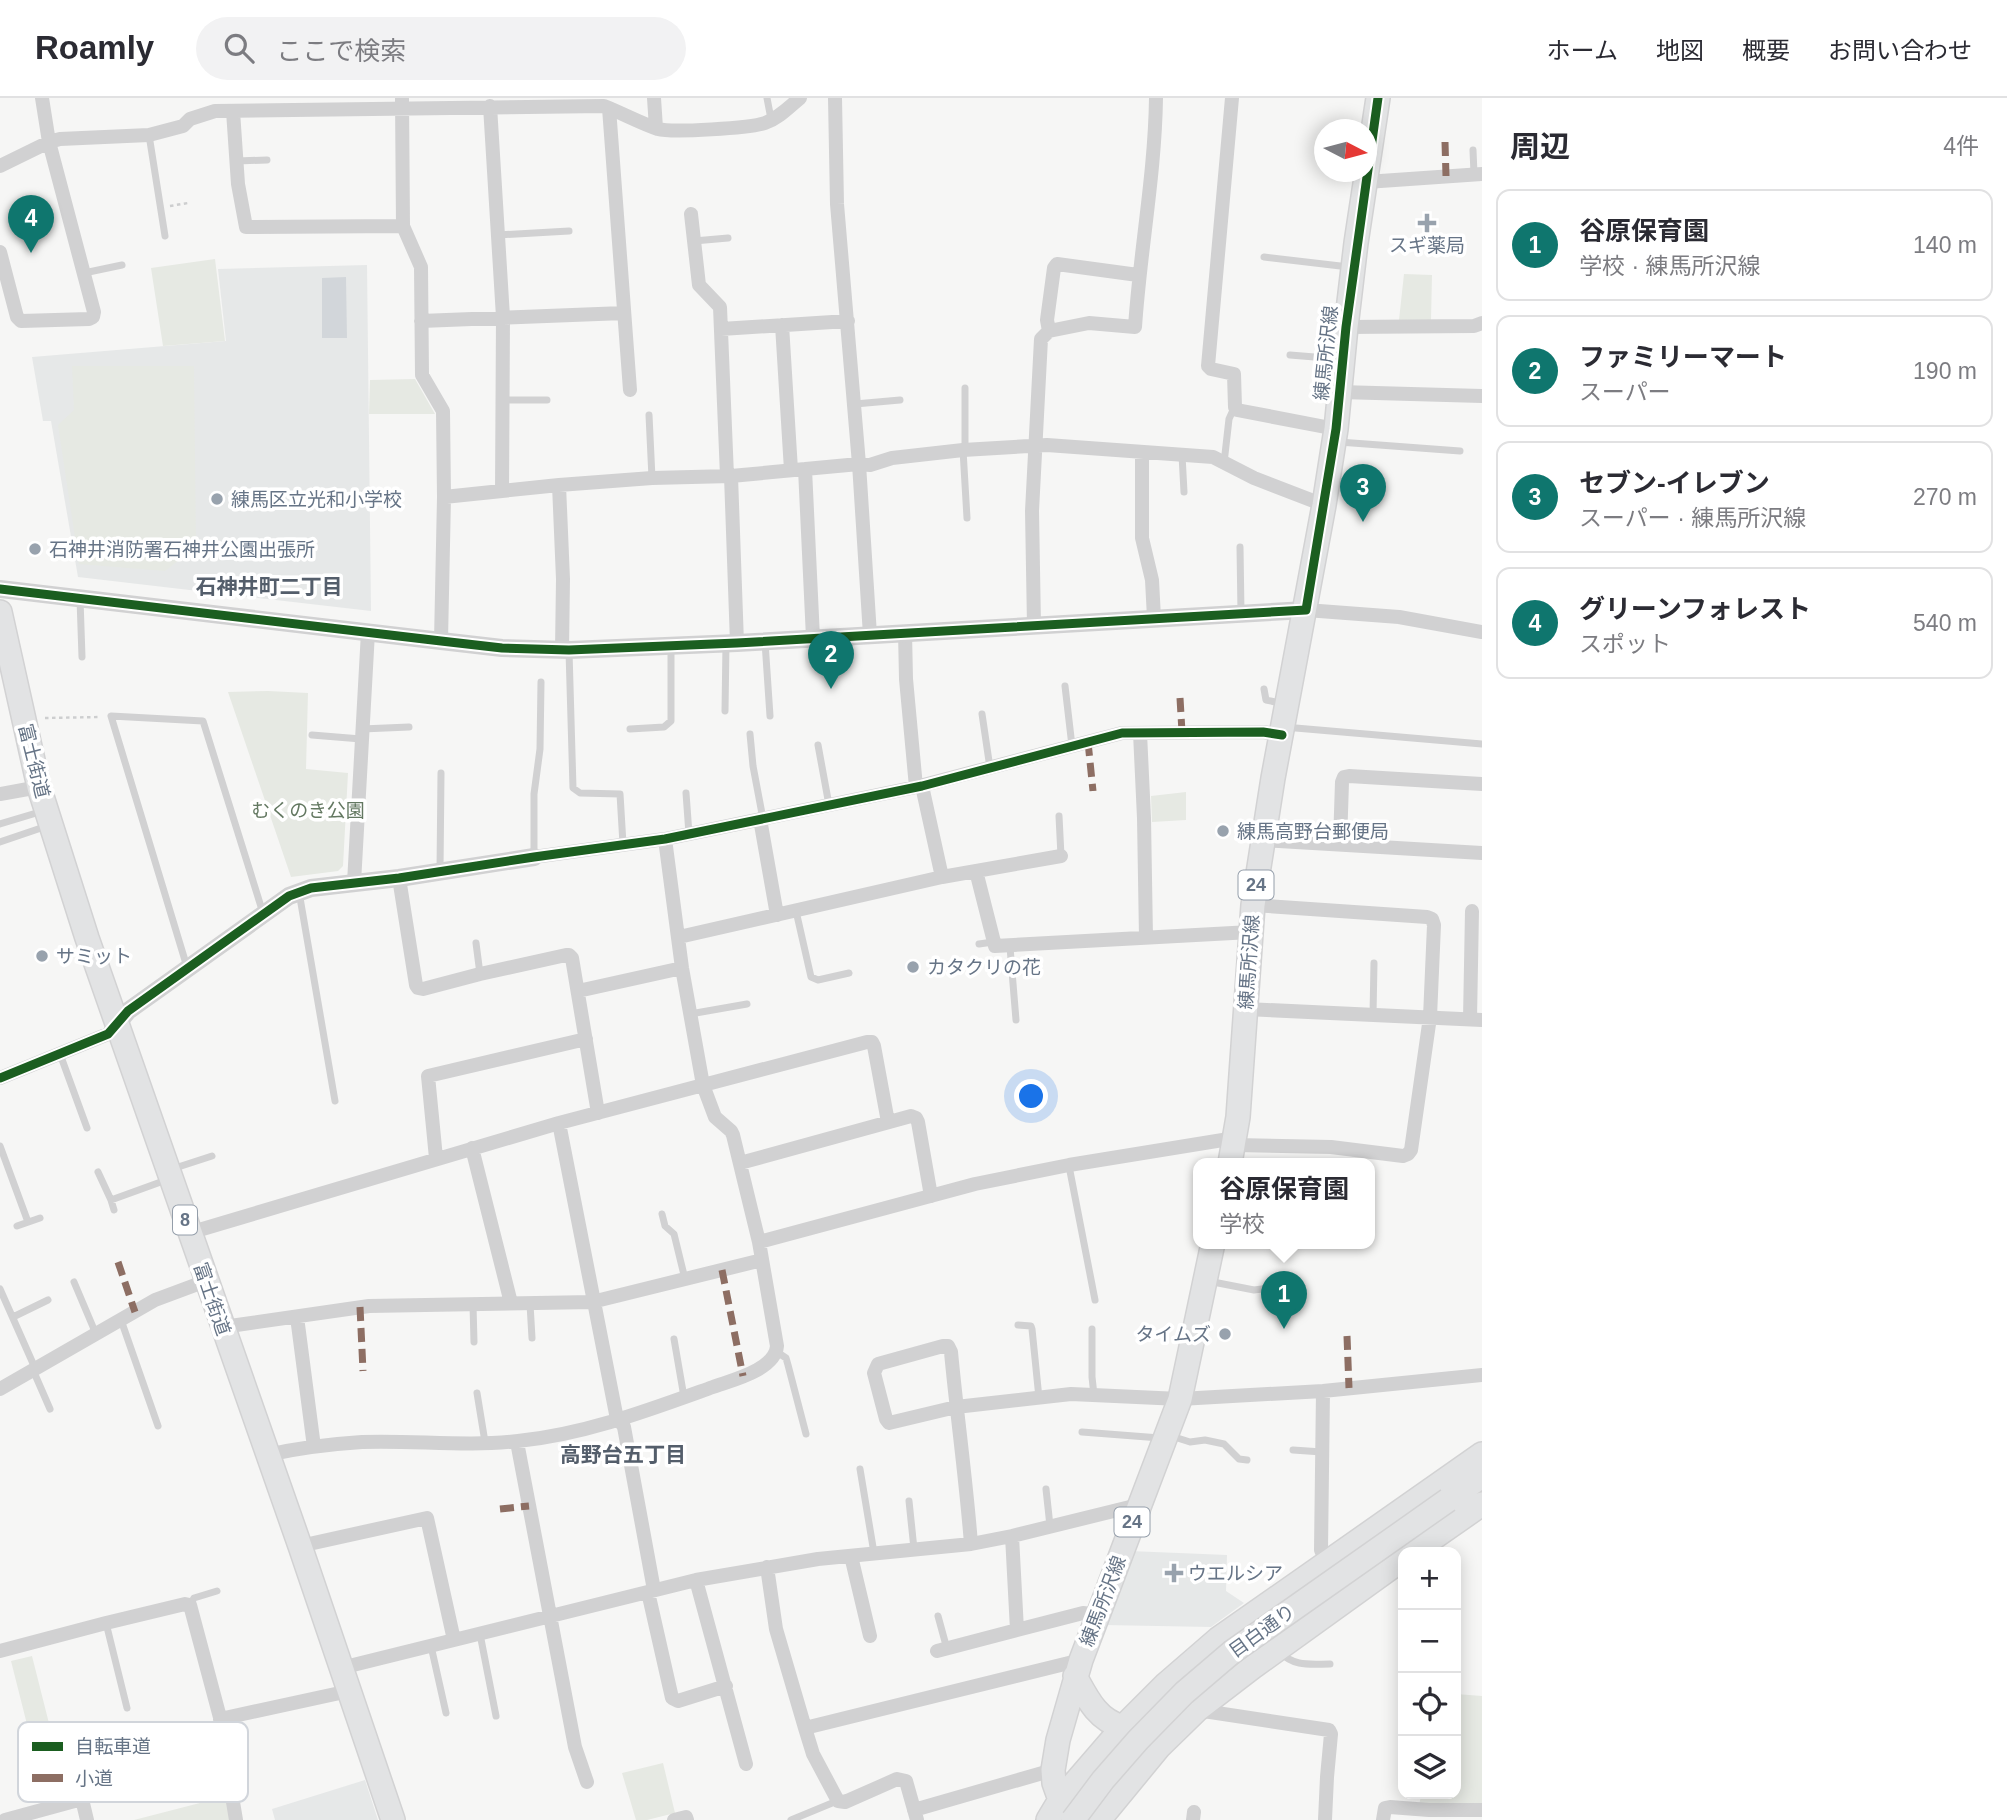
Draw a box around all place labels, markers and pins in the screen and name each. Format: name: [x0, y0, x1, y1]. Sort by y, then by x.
pin: 4: [8, 195, 54, 253]
marker: スギ薬局: [1419, 215, 1435, 231]
place label: スギ薬局: [1389, 235, 1465, 256]
pin: 3: [1340, 464, 1386, 522]
place label: 練馬区立光和小学校: [231, 489, 402, 510]
marker: 練馬区立光和小学校: [209, 491, 225, 507]
place label: 石神井消防署石神井公園出張所: [49, 539, 315, 560]
marker: 石神井消防署石神井公園出張所: [27, 541, 43, 557]
pin: 2: [808, 631, 854, 689]
place label: 練馬高野台郵便局: [1237, 821, 1389, 842]
marker: 練馬高野台郵便局: [1215, 823, 1231, 839]
place label: サミット: [56, 946, 132, 967]
marker: サミット: [34, 948, 50, 964]
place label: カタクリの花: [927, 957, 1041, 978]
marker: カタクリの花: [905, 959, 921, 975]
pin: 1: [1261, 1271, 1307, 1329]
place label: タイムズ: [1135, 1324, 1211, 1345]
marker: タイムズ: [1217, 1326, 1233, 1342]
place label: ウエルシア: [1188, 1563, 1283, 1584]
marker: ウエルシア: [1166, 1565, 1182, 1581]

